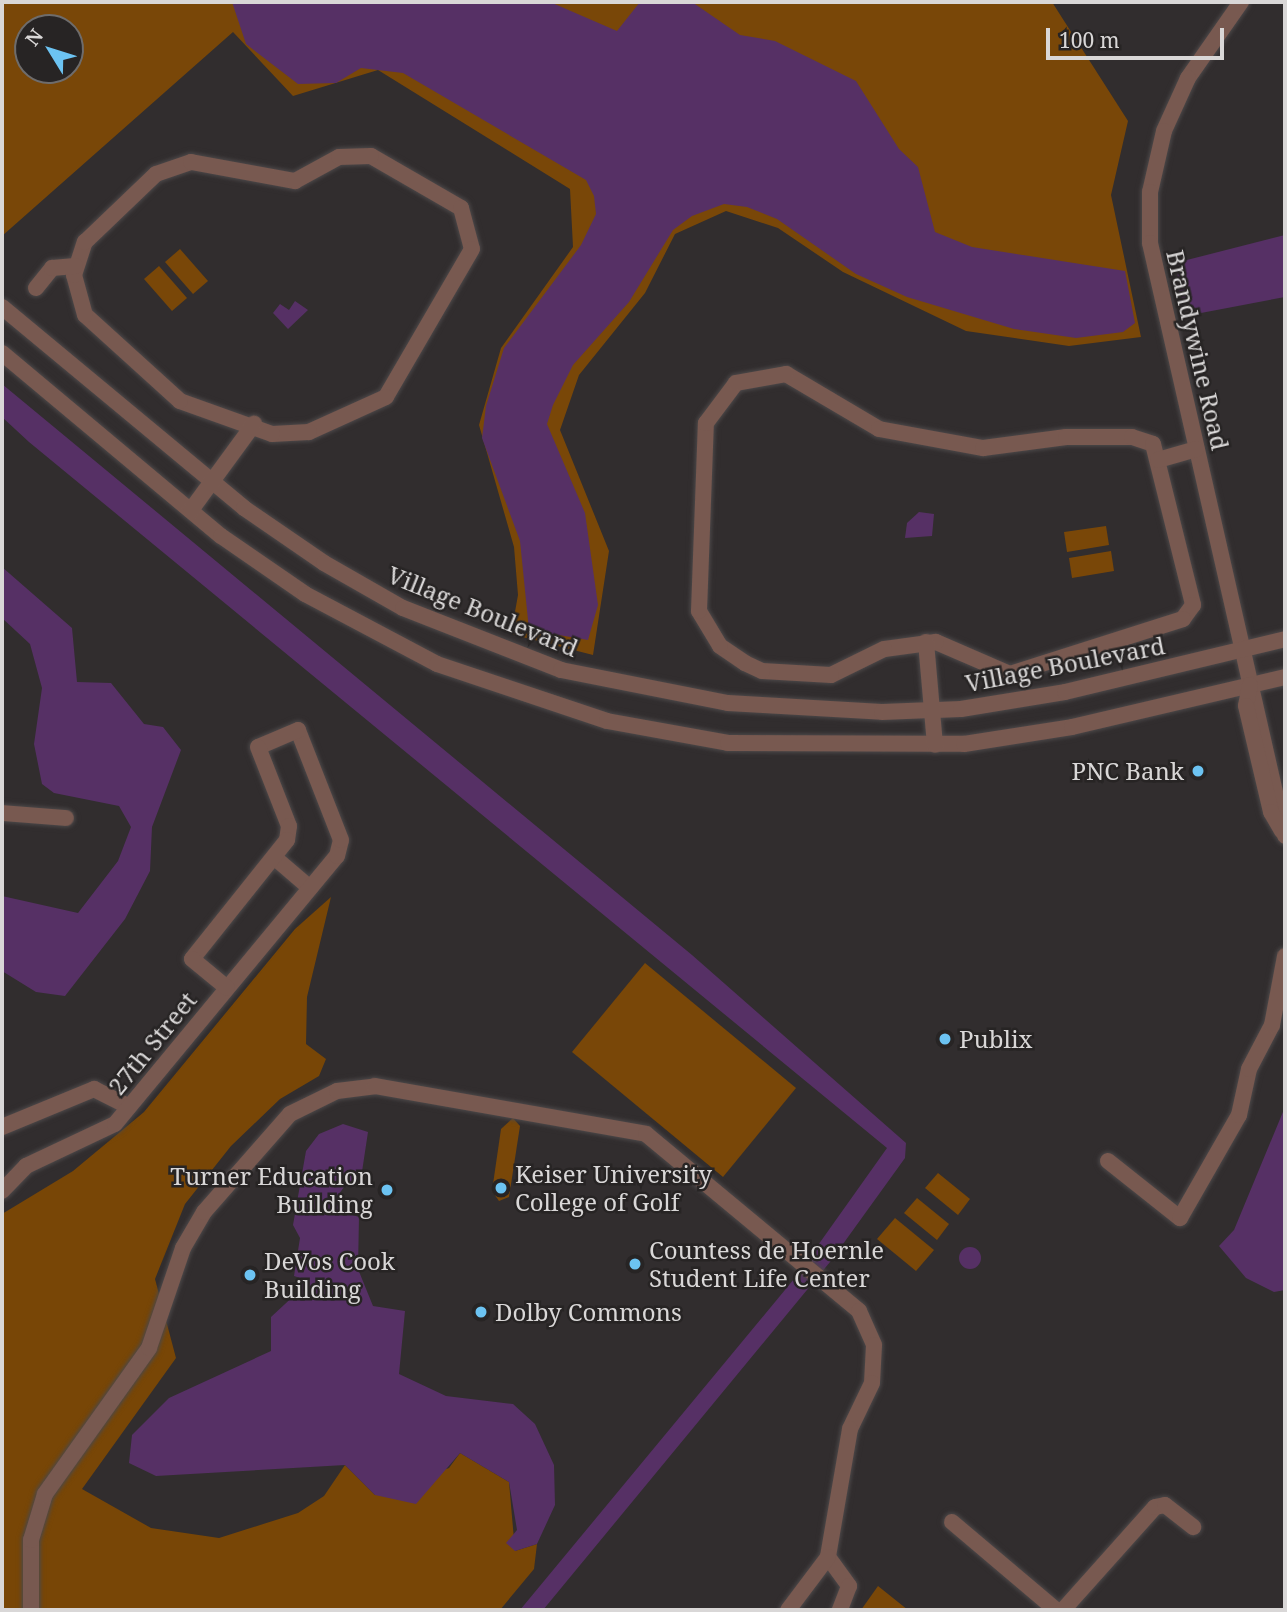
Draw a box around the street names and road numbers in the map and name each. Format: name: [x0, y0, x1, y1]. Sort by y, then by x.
street label: Brandywine Road: [1161, 247, 1235, 453]
street label: Village Boulevard: [384, 560, 582, 662]
street label: Village Boulevard: [963, 631, 1167, 697]
street label: 27th Street: [102, 986, 202, 1100]

